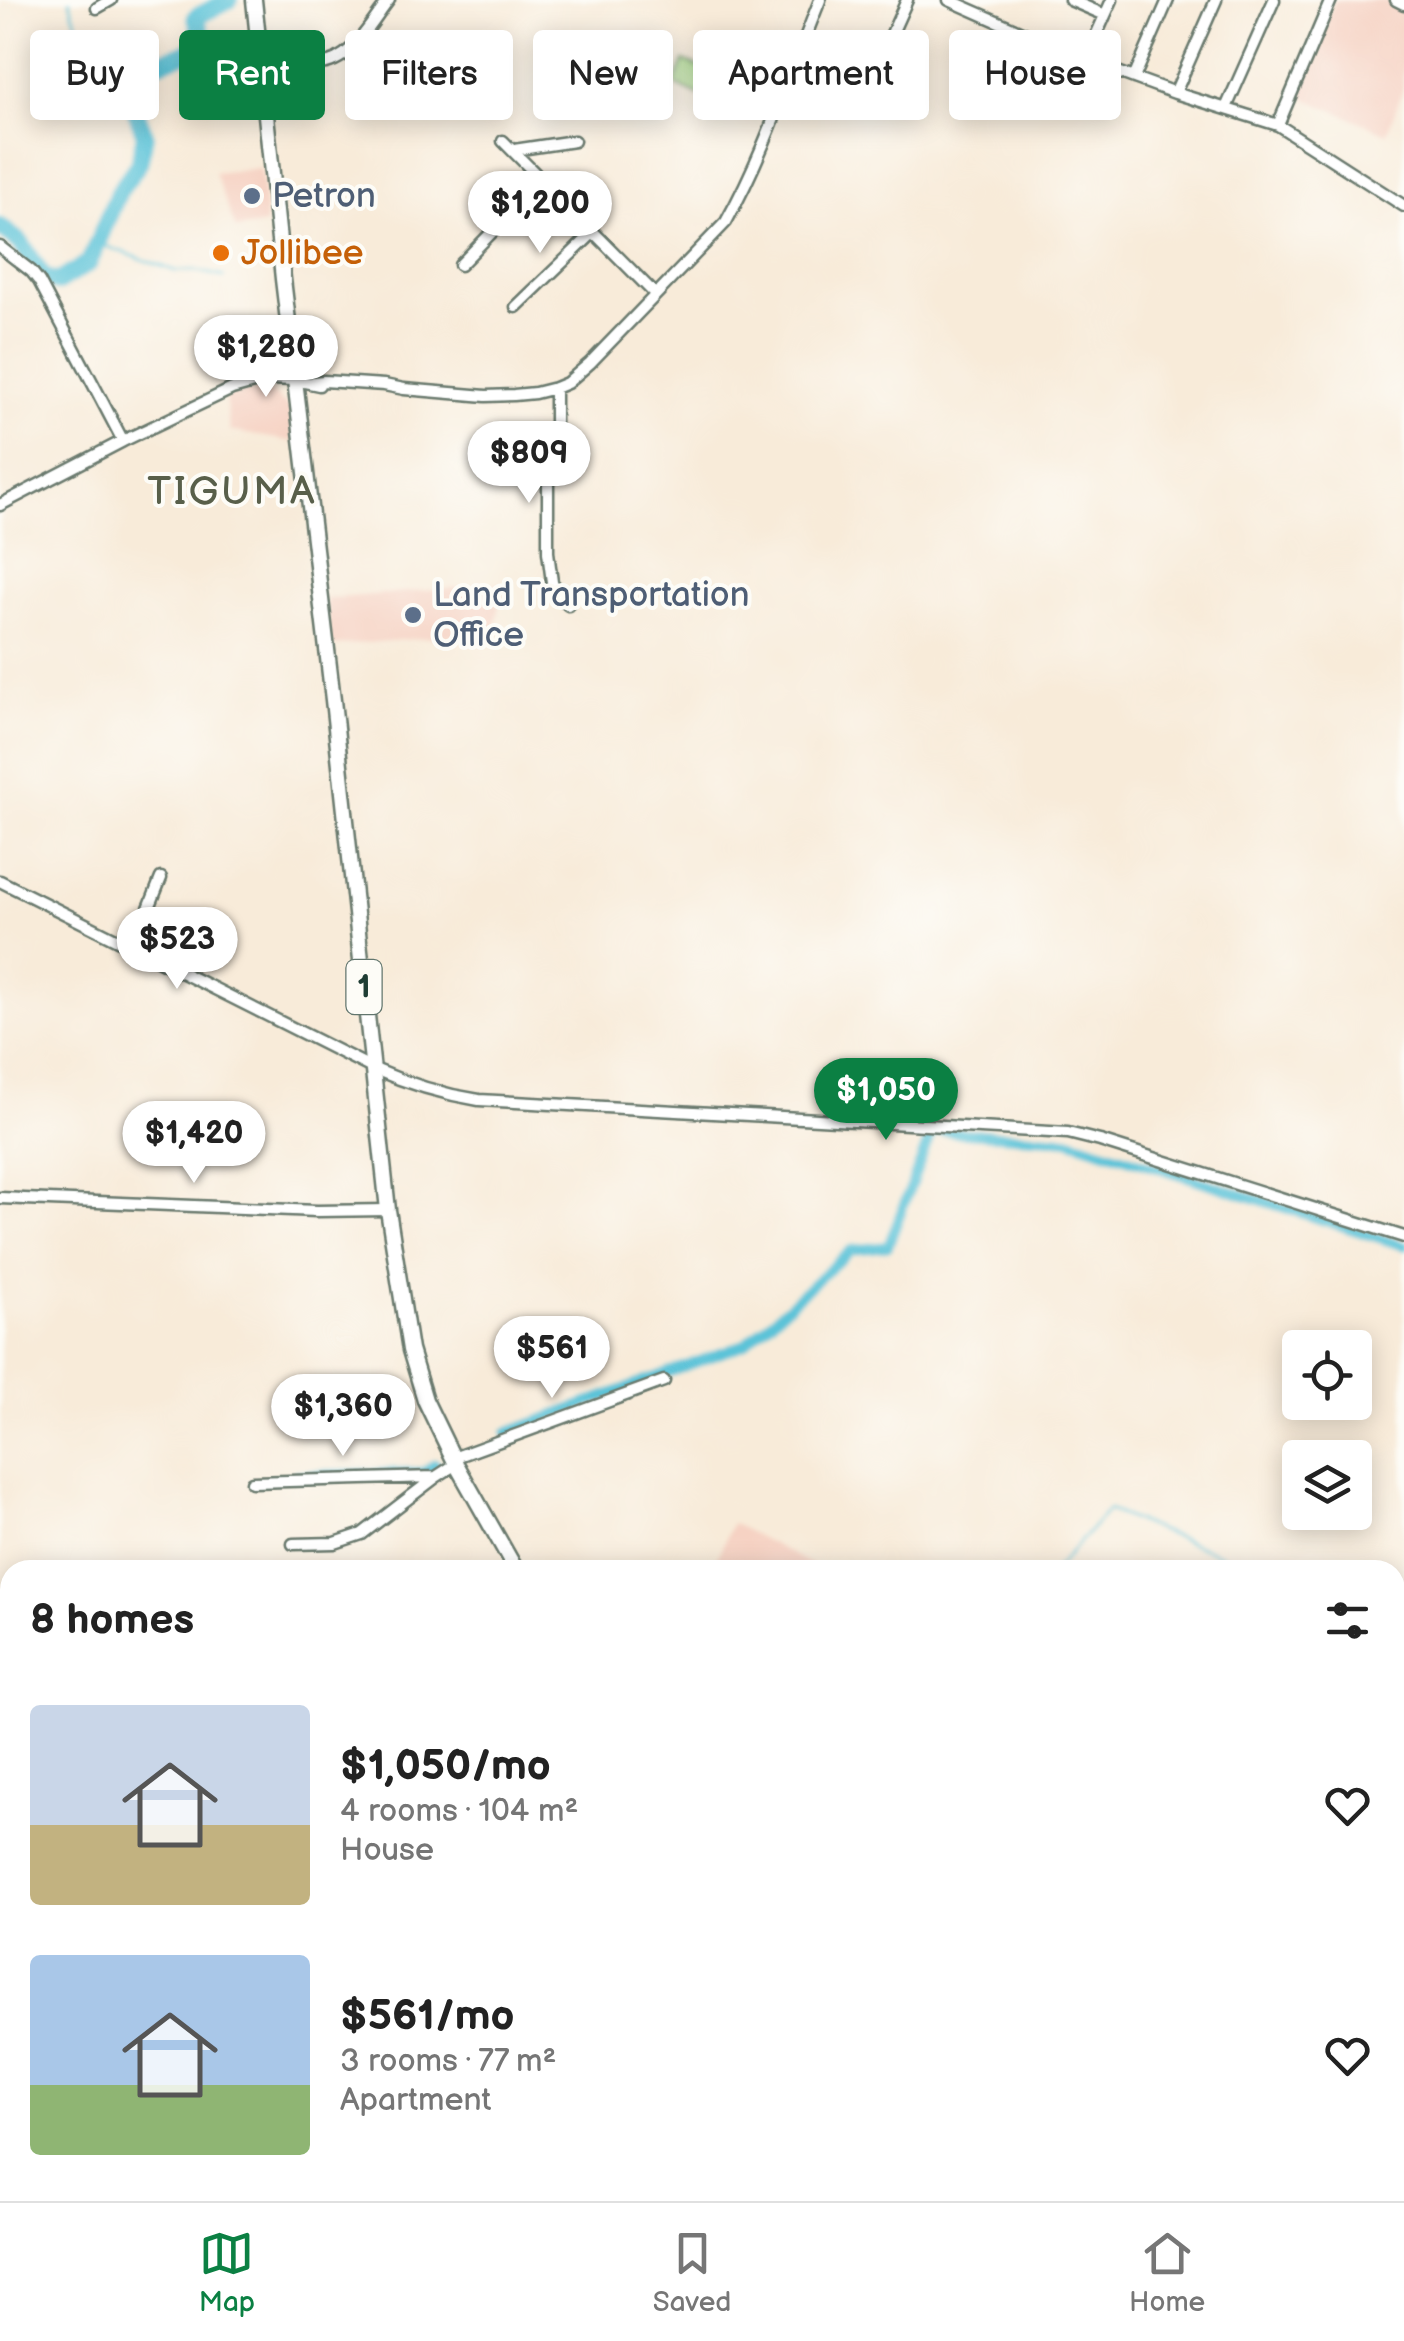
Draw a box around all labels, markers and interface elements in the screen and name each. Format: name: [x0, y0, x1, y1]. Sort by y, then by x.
chip: Buy: [30, 30, 159, 120]
chip: Rent: [179, 30, 325, 120]
chip: Filters: [345, 30, 513, 120]
chip: New: [533, 30, 673, 120]
chip: Apartment: [693, 30, 929, 120]
chip: House: [949, 30, 1121, 120]
pin: $1,200: [459, 171, 621, 256]
place label: Petron: [272, 175, 376, 218]
text: $1,200: [490, 184, 590, 223]
marker: Petron: [241, 185, 263, 207]
place label: Jollibee: [241, 232, 363, 275]
marker: Jollibee: [210, 242, 232, 264]
pin: $1,280: [185, 315, 347, 400]
text: $1,280: [216, 328, 316, 367]
pin: $809: [470, 421, 588, 506]
text: $809: [489, 434, 569, 473]
district label: TIGUMA: [147, 468, 317, 516]
place label: Land Transportation Office: [433, 574, 749, 657]
marker: Land Transportation Office: [402, 604, 424, 626]
pin: $523: [118, 907, 236, 992]
text: $523: [139, 920, 215, 959]
road number: 1: [346, 960, 382, 1014]
pin: $1,050: [805, 1058, 967, 1143]
text: $1,050: [836, 1071, 936, 1110]
pin: $1,420: [113, 1101, 275, 1186]
text: $1,420: [144, 1114, 244, 1153]
pin: $561: [493, 1316, 611, 1401]
text: $561: [516, 1329, 588, 1368]
map controls: [1282, 1330, 1372, 1530]
button: locate: [1282, 1330, 1372, 1420]
pin: $1,360: [262, 1374, 424, 1459]
text: $1,360: [293, 1387, 393, 1426]
button: layers: [1282, 1440, 1372, 1530]
icon: filters: [1320, 1593, 1375, 1648]
text: 8 homes: [30, 1595, 194, 1646]
text: $1,050/mo: [340, 1741, 551, 1792]
icon: home: [110, 1745, 230, 1865]
icon: heart: [1320, 1778, 1375, 1833]
text: 4 rooms · 104 m²: [340, 1792, 578, 1831]
text: House: [340, 1831, 434, 1870]
text: $561/mo: [340, 1991, 514, 2042]
icon: home: [110, 1995, 230, 2115]
icon: heart: [1320, 2028, 1375, 2083]
text: 3 rooms · 77 m²: [340, 2042, 556, 2081]
text: Apartment: [340, 2081, 491, 2120]
tab: Map: [199, 2226, 255, 2319]
tab: Saved: [653, 2226, 731, 2319]
tab: Home: [1129, 2226, 1205, 2319]

